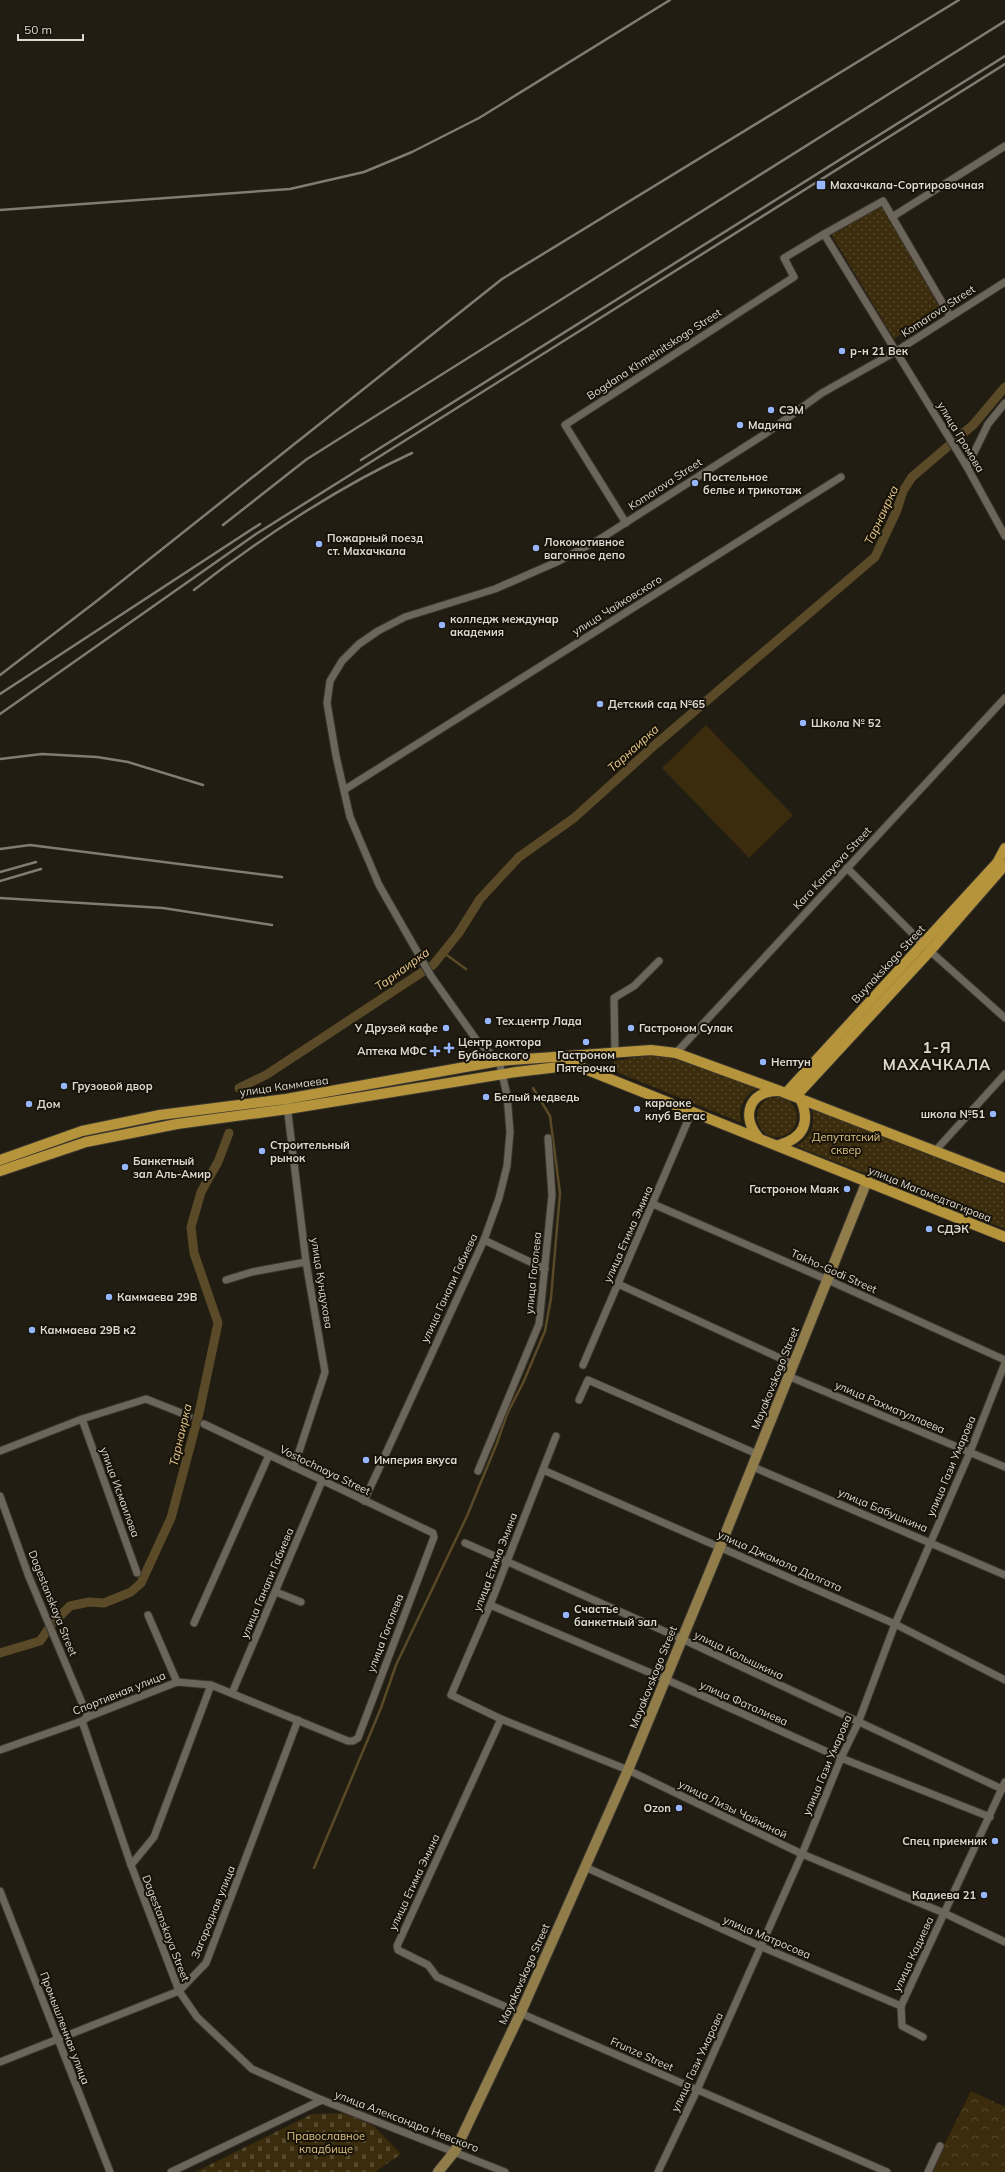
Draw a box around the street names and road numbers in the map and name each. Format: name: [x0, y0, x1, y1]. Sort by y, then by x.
street label: Komarova Street: [898, 282, 978, 340]
street label: Bogdana Khmelnitskogo Street: [584, 305, 724, 403]
street label: улица Громова: [934, 399, 988, 475]
street label: Komarova Street: [625, 455, 705, 513]
street label: улица Чайковского: [569, 572, 665, 638]
street label: Kara Karayeva Street: [790, 824, 874, 912]
street label: Buynakskogo Street: [848, 922, 928, 1006]
street label: улица Каммаева: [239, 1073, 329, 1099]
street label: улица Магомедтагирова: [866, 1163, 994, 1225]
street label: улица Етима Эмина: [600, 1183, 656, 1285]
street label: улица Ганапи Габиева: [418, 1231, 480, 1345]
street label: улица Гоголева: [522, 1231, 544, 1315]
street label: улица Кундухова: [308, 1236, 336, 1330]
street label: Takho-Godi Street: [789, 1246, 879, 1296]
street label: Mayakovskogo Street: [748, 1325, 802, 1431]
street label: улица Рахматуллаева: [833, 1378, 947, 1436]
street label: улица Гази Умарова: [923, 1414, 979, 1518]
street label: Vostochnaya Street: [277, 1442, 373, 1498]
street label: улица Исмаилова: [97, 1445, 143, 1539]
street label: улица Бабушкина: [836, 1485, 930, 1535]
street label: улица Етима Эмина: [470, 1511, 520, 1613]
street label: улица Ганапи Габиева: [237, 1526, 297, 1640]
street label: улица Джамала Далгата: [716, 1527, 844, 1595]
street label: Dagestanskaya Street: [25, 1548, 81, 1658]
street label: улица Гоголева: [364, 1592, 406, 1674]
street label: Mayakovskogo Street: [626, 1624, 680, 1730]
street label: улица Колышкина: [692, 1627, 786, 1683]
street label: Спортивная улица: [70, 1668, 168, 1718]
street label: улица Фаталиева: [698, 1677, 790, 1729]
street label: улица Гази Умарова: [799, 1713, 855, 1817]
street label: улица Лизы Чайкиной: [676, 1777, 790, 1841]
street label: улица Етима Эмина: [386, 1832, 442, 1932]
street label: Загородная улица: [188, 1863, 238, 1961]
street label: Dagestanskaya Street: [139, 1873, 193, 1983]
street label: улица Матросова: [721, 1912, 813, 1962]
street label: улица Кадиева: [890, 1914, 936, 1994]
street label: Mayakovskogo Street: [495, 1921, 553, 2027]
street label: Промышленная улица: [37, 1970, 93, 2086]
street label: улица Гази Умарова: [668, 2010, 726, 2114]
street label: Frunze Street: [608, 2034, 676, 2074]
street label: улица Александра Невского: [333, 2087, 481, 2155]

